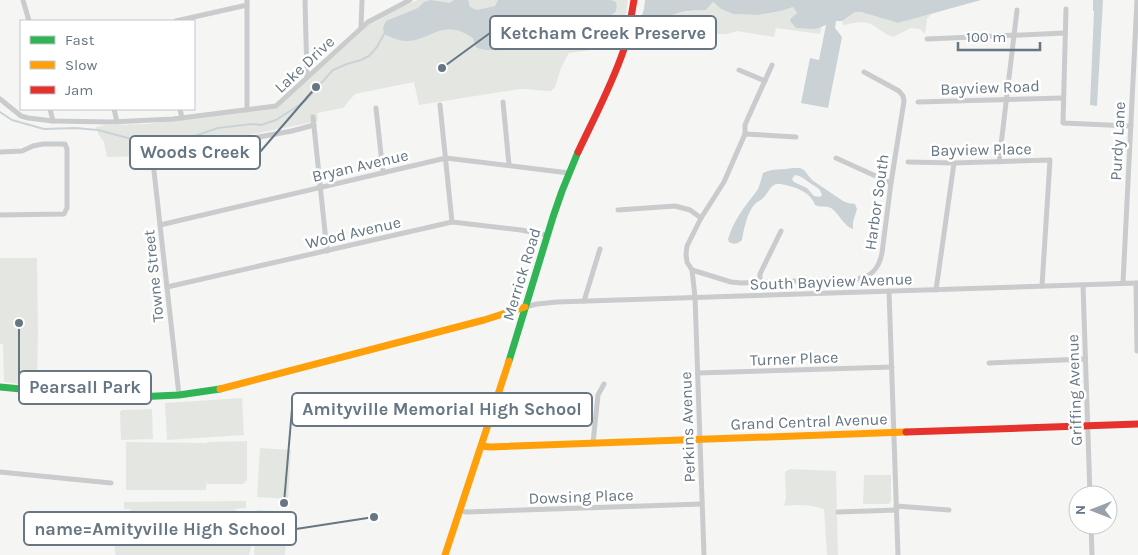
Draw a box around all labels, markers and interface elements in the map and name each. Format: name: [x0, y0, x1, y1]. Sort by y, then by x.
callout: Ketcham Creek Preserve: [490, 16, 716, 49]
legend: [20, 20, 195, 110]
scale bar: [958, 20, 1040, 52]
text: Ketcham Creek Preserve: [500, 22, 706, 44]
text: 100 m: [966, 28, 1006, 46]
text: Fast: [65, 31, 95, 49]
street label: Lake Drive: [271, 32, 338, 97]
text: Slow: [65, 56, 97, 74]
street label: Bayview Road: [940, 76, 1040, 99]
text: Jam: [65, 81, 93, 99]
street label: Purdy Lane: [1106, 101, 1129, 181]
callout: Woods Creek: [130, 136, 260, 169]
street label: Bayview Place: [930, 139, 1032, 160]
text: Woods Creek: [140, 141, 250, 163]
street label: Bryan Avenue: [310, 145, 410, 186]
street label: Harbor South: [860, 153, 893, 251]
street label: Wood Avenue: [304, 212, 403, 253]
street label: Merrick Road: [498, 225, 545, 323]
street label: Towne Street: [139, 229, 168, 323]
street label: South Bayview Avenue: [749, 269, 913, 294]
street label: Griffing Avenue: [1063, 334, 1086, 446]
street label: Turner Place: [749, 347, 839, 370]
callout: Pearsall Park: [19, 371, 151, 404]
street label: Perkins Avenue: [676, 371, 699, 483]
text: Pearsall Park: [29, 376, 141, 398]
callout: Amityville Memorial High School: [292, 393, 592, 426]
text: Amityville Memorial High School: [302, 398, 582, 420]
street label: Grand Central Avenue: [730, 409, 888, 434]
street label: Dowsing Place: [528, 485, 634, 508]
north arrow: [1068, 485, 1118, 535]
text: N: [1072, 505, 1089, 515]
callout: name=Amityville High School: [24, 512, 296, 545]
text: name=Amityville High School: [34, 518, 286, 540]

